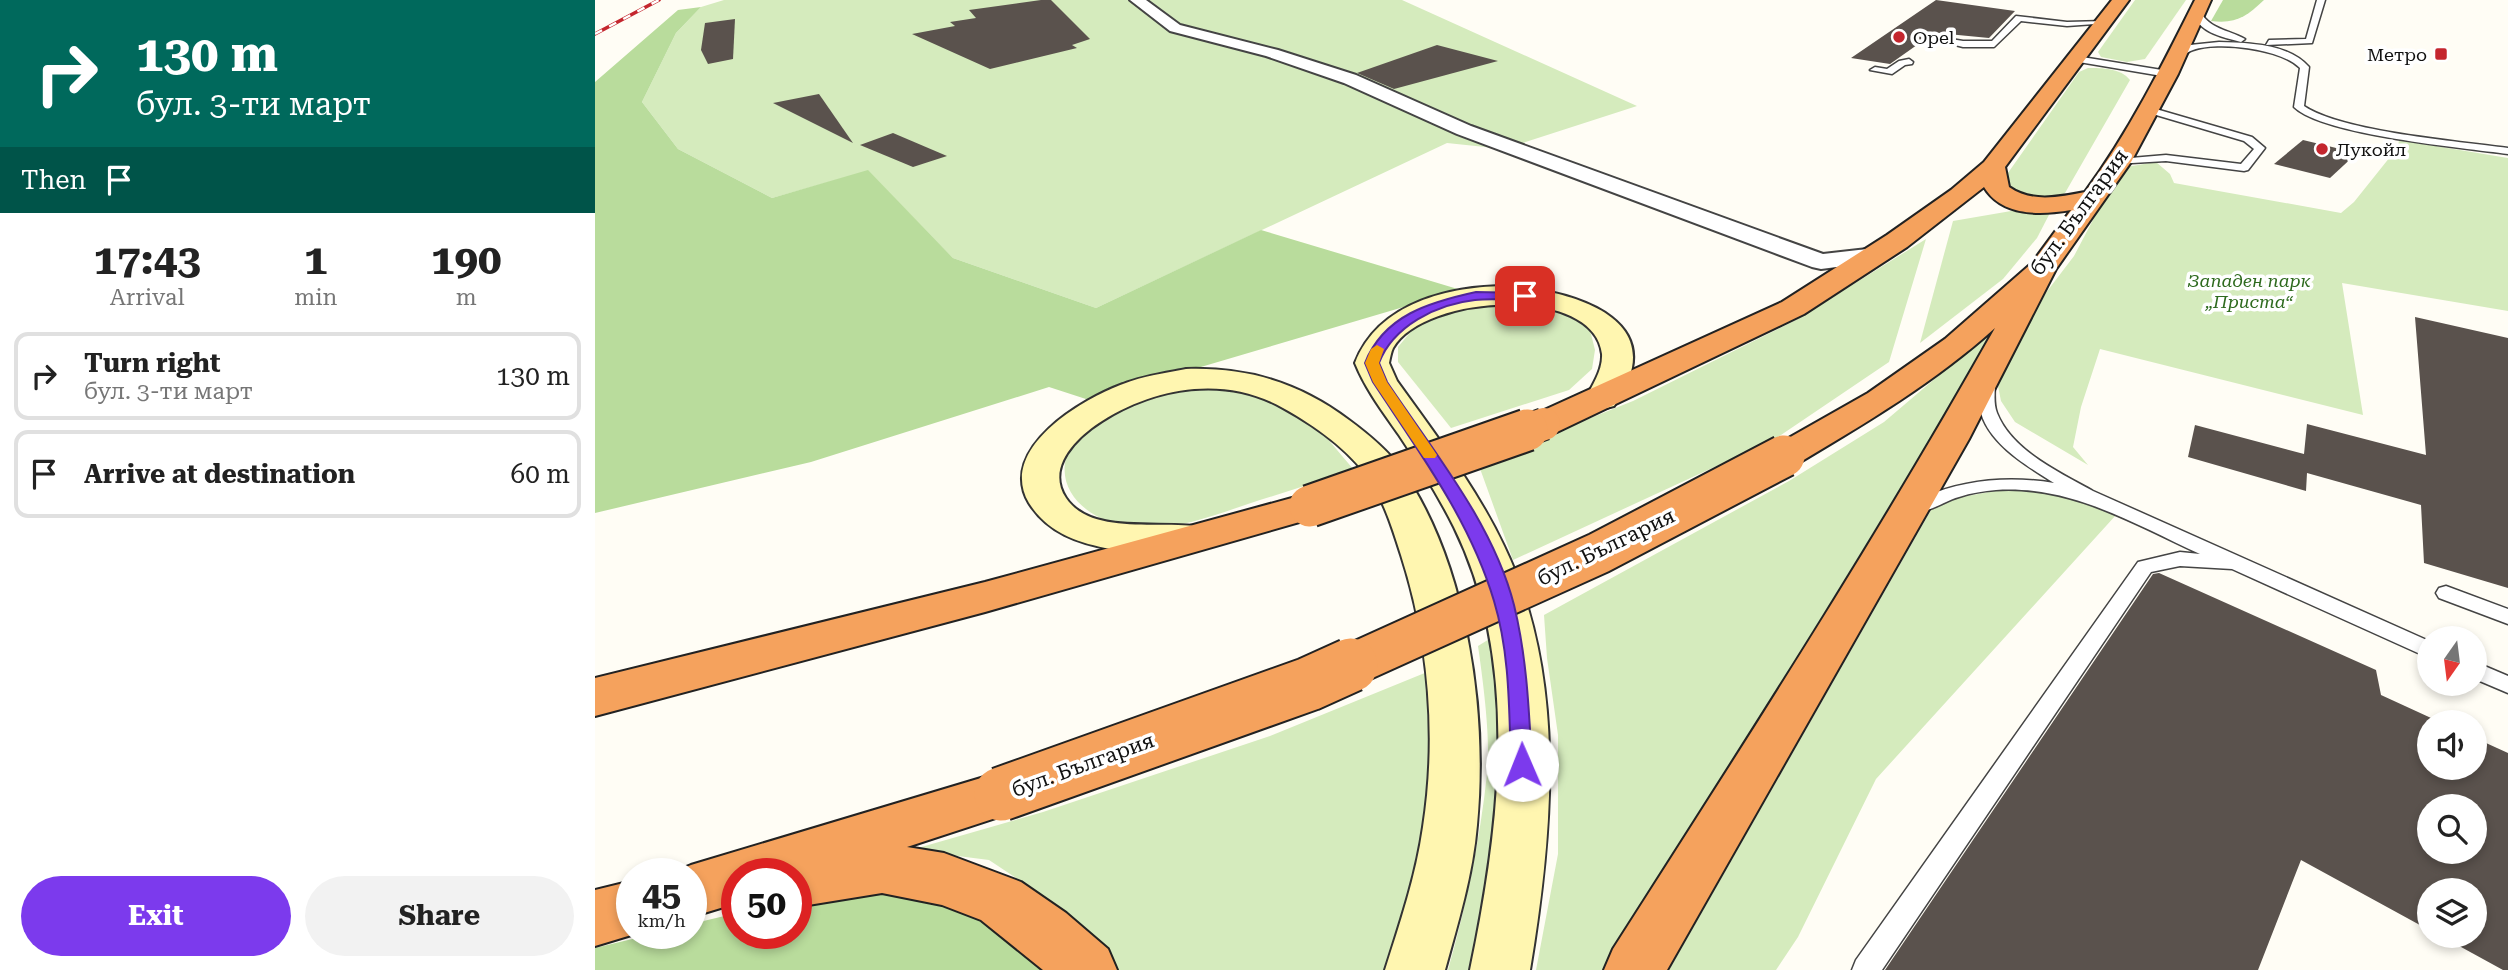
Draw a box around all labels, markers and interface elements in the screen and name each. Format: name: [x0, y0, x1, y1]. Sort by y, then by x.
text: 130 m: [136, 26, 278, 83]
place label: Opel: [1913, 27, 1955, 48]
icon: right: [21, 28, 112, 119]
marker: Opel: [1891, 29, 1907, 45]
place label: Метро: [2367, 44, 2427, 65]
marker: Метро: [2433, 46, 2449, 62]
text: бул. 3-ти март: [136, 85, 371, 123]
place label: Лукойл: [2336, 139, 2406, 160]
marker: Лукойл: [2314, 141, 2330, 157]
street label: бул. България: [2025, 144, 2133, 280]
icon: arrive: [100, 161, 138, 199]
text: Then: [21, 165, 86, 195]
text: 17:43: [94, 235, 201, 284]
text: 1: [304, 235, 328, 284]
text: 190: [431, 235, 501, 284]
pin: [1495, 266, 1555, 326]
park label: Западен парк „Приста“: [2188, 270, 2310, 312]
icon: arrive: [1506, 277, 1544, 315]
text: Arrival: [110, 284, 184, 311]
text: min: [294, 284, 337, 311]
text: m: [456, 284, 477, 311]
text: Turn right: [84, 348, 220, 378]
icon: right: [25, 357, 63, 395]
text: 130 m: [496, 361, 570, 391]
text: бул. 3-ти март: [84, 378, 253, 405]
icon: arrive: [25, 455, 63, 493]
text: Arrive at destination: [84, 459, 355, 489]
text: 60 m: [511, 459, 570, 489]
street label: бул. България: [1533, 503, 1679, 591]
north arrow: [2417, 626, 2487, 696]
map controls: [2417, 626, 2487, 948]
button: sound: [2417, 710, 2487, 780]
street label: бул. България: [1008, 728, 1158, 802]
position arrow: [1485, 728, 1559, 802]
button: search: [2417, 794, 2487, 864]
speed limit sign: 50: [721, 858, 812, 949]
text: 45: [642, 874, 681, 915]
button: Exit: [21, 876, 291, 956]
button: Share: [305, 876, 574, 956]
button: layers: [2417, 878, 2487, 948]
text: km/h: [637, 910, 686, 931]

